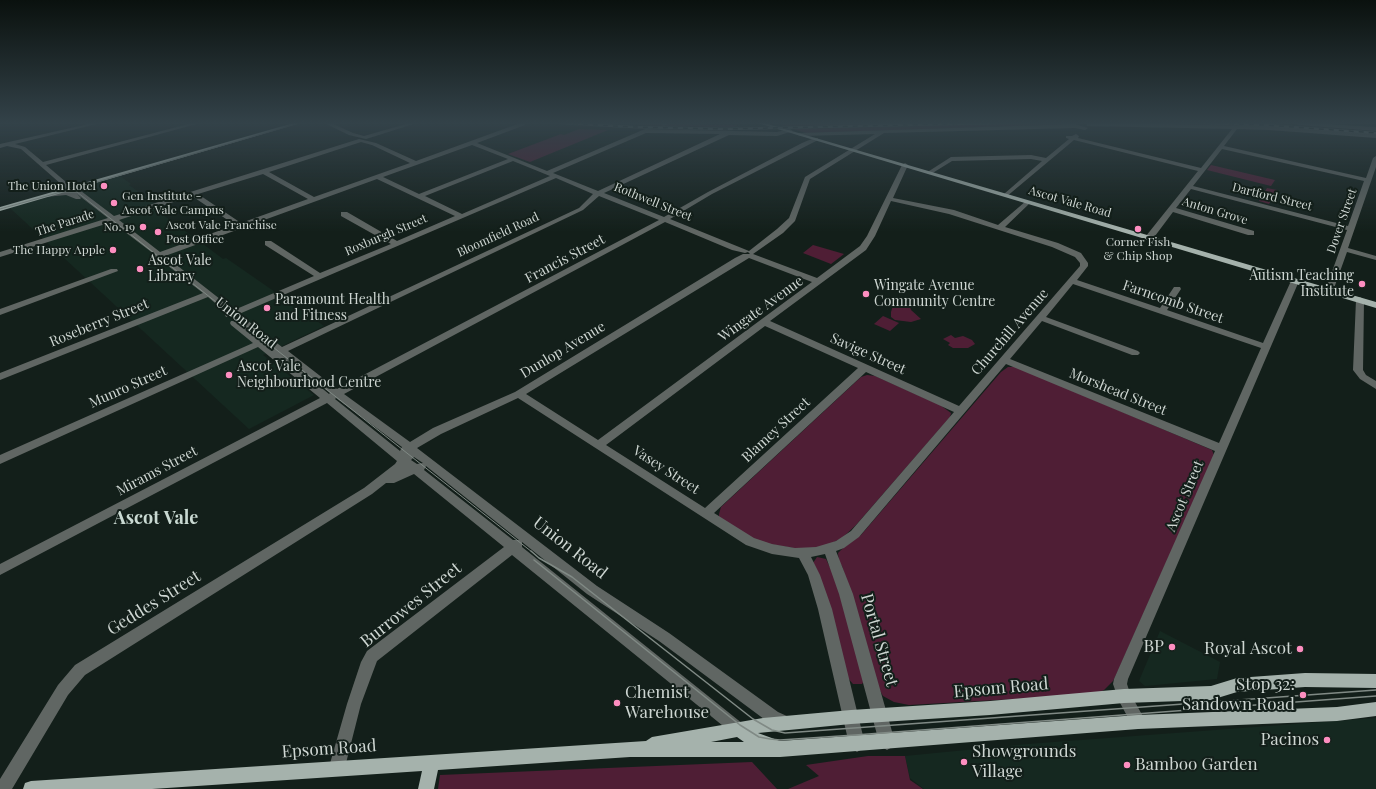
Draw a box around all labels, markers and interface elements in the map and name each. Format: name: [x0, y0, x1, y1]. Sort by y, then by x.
place label: The Union Hotel: [8, 179, 96, 193]
street label: Rothwell Street: [612, 180, 694, 224]
street label: Dartford Street: [1231, 180, 1313, 214]
marker: The Union Hotel: [99, 181, 109, 191]
street label: Ascot Vale Road: [1027, 183, 1113, 221]
street label: Dover Street: [1324, 187, 1360, 255]
place label: Gen Institute - Ascot Vale Campus: [122, 189, 224, 217]
street label: Anton Grove: [1181, 194, 1249, 228]
marker: Gen Institute - Ascot Vale Campus: [109, 198, 119, 208]
street label: The Parade: [34, 207, 96, 239]
street label: Bloomfield Road: [455, 210, 541, 260]
street label: Roxburgh Street: [343, 211, 429, 259]
place label: Ascot Vale Franchise Post Office: [166, 218, 277, 246]
place label: No. 19: [104, 220, 135, 234]
marker: No. 19: [138, 222, 148, 232]
marker: Corner Fish & Chip Shop: [1133, 224, 1143, 234]
marker: Ascot Vale Franchise Post Office: [153, 227, 163, 237]
street label: Francis Street: [522, 231, 608, 287]
place label: Corner Fish & Chip Shop: [1104, 235, 1172, 263]
place label: The Happy Apple: [13, 243, 105, 257]
marker: The Happy Apple: [108, 245, 118, 255]
place label: Ascot Vale Library: [148, 253, 212, 286]
marker: Ascot Vale Library: [135, 264, 145, 274]
place label: Autism Teaching Institute: [1249, 268, 1354, 300]
street label: Wingate Avenue: [715, 273, 807, 345]
street label: Farncomb Street: [1121, 277, 1225, 327]
place label: Wingate Avenue Community Centre: [874, 278, 995, 310]
marker: Autism Teaching Institute: [1357, 279, 1367, 289]
street label: Churchill Avenue: [968, 285, 1052, 379]
marker: Wingate Avenue Community Centre: [861, 289, 871, 299]
place label: Paramount Health and Fitness: [275, 292, 390, 324]
street label: Union Road: [212, 294, 280, 352]
street label: Roseberry Street: [47, 295, 151, 351]
marker: Paramount Health and Fitness: [262, 303, 272, 313]
street label: Dunlop Avenue: [518, 318, 608, 382]
street label: Savige Street: [828, 330, 908, 378]
place label: Ascot Vale Neighbourhood Centre: [237, 359, 381, 392]
street label: Munro Street: [87, 362, 169, 412]
street label: Morshead Street: [1067, 365, 1169, 419]
marker: Ascot Vale Neighbourhood Centre: [224, 370, 234, 380]
street label: Blamey Street: [738, 394, 814, 466]
street label: Vasey Street: [629, 442, 703, 498]
street label: Mirams Street: [114, 443, 200, 499]
street label: Ascot Street: [1163, 458, 1207, 534]
district label: Ascot Vale: [114, 507, 198, 529]
street label: Union Road: [529, 513, 611, 583]
street label: Burrowes Street: [357, 558, 465, 652]
street label: Geddes Street: [103, 566, 205, 640]
street label: Portal Street: [856, 591, 902, 689]
place label: BP: [1144, 637, 1164, 657]
place label: Royal Ascot: [1204, 639, 1292, 659]
marker: BP: [1167, 642, 1177, 652]
marker: Royal Ascot: [1295, 644, 1305, 654]
street label: Epsom Road: [953, 674, 1049, 702]
place label: Stop 32: Sandown Road: [1182, 675, 1295, 715]
place label: Chemist Warehouse: [625, 683, 709, 723]
marker: Stop 32: Sandown Road: [1298, 690, 1308, 700]
marker: Chemist Warehouse: [612, 698, 622, 708]
place label: Pacinos: [1260, 730, 1319, 750]
marker: Pacinos: [1322, 735, 1332, 745]
street label: Epsom Road: [281, 736, 377, 762]
place label: Showgrounds Village: [972, 742, 1076, 782]
place label: Bamboo Garden: [1135, 755, 1258, 775]
marker: Showgrounds Village: [959, 757, 969, 767]
marker: Bamboo Garden: [1122, 760, 1132, 770]

